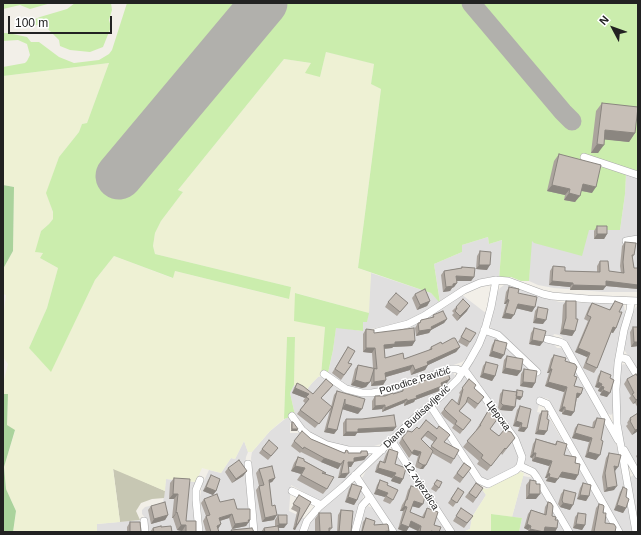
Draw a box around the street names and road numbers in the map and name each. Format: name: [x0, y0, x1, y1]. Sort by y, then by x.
street label: Porodice Pavičić: [378, 364, 452, 398]
street label: Diane Budisavljević: [381, 383, 453, 451]
street label: Церска: [483, 399, 513, 433]
street label: 12 zvjezdica: [401, 460, 441, 512]

